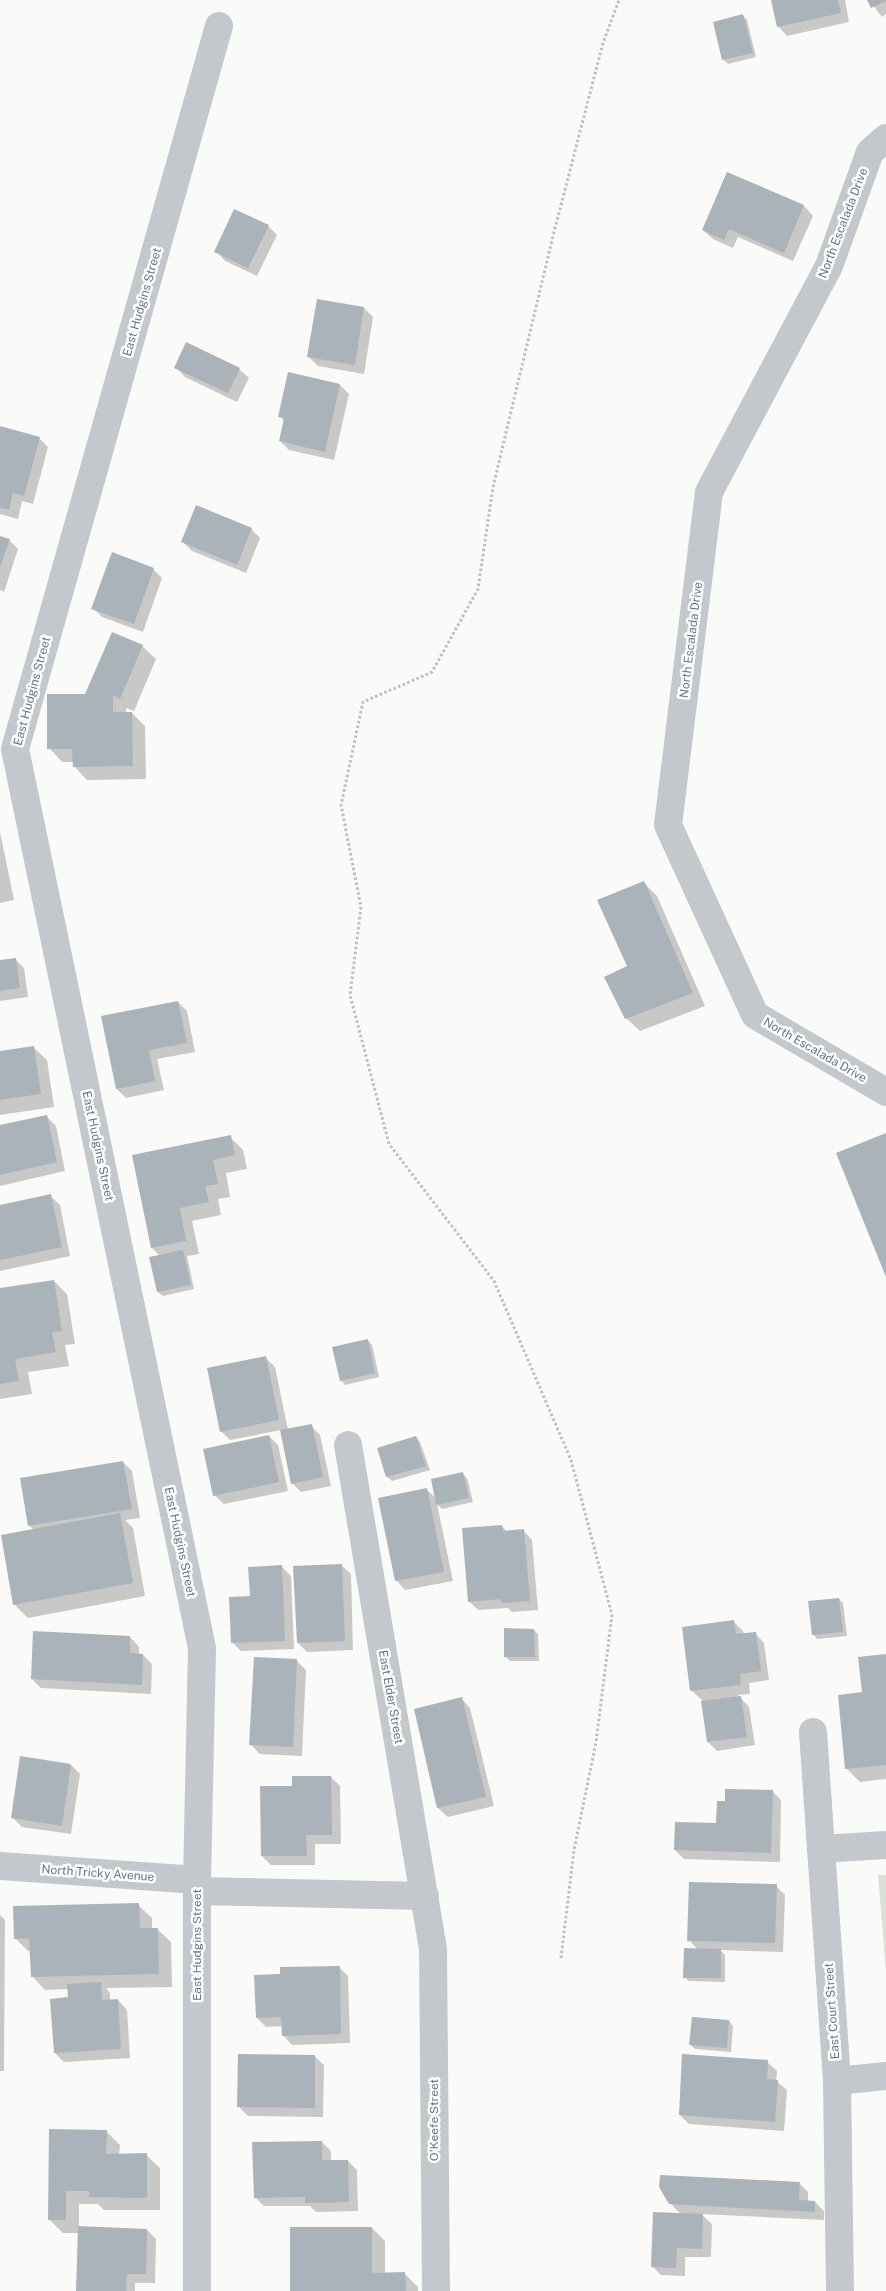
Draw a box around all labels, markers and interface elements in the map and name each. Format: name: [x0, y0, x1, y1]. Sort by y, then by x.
street label: North Escalada Drive: [816, 166, 871, 280]
street label: East Hudgins Street: [120, 246, 164, 358]
street label: North Escalada Drive: [677, 581, 705, 699]
street label: East Hudgins Street: [11, 635, 53, 747]
street label: North Escalada Drive: [761, 1015, 869, 1085]
street label: East Hudgins Street: [79, 1090, 117, 1203]
street label: East Hudgins Street: [161, 1486, 199, 1599]
street label: East Elder Street: [376, 1649, 406, 1745]
street label: North Tricky Avenue: [41, 1862, 155, 1884]
street label: East Hudgins Street: [190, 1889, 204, 2001]
street label: East Court Street: [822, 1962, 842, 2060]
street label: O'Keefe Street: [427, 2079, 441, 2161]

